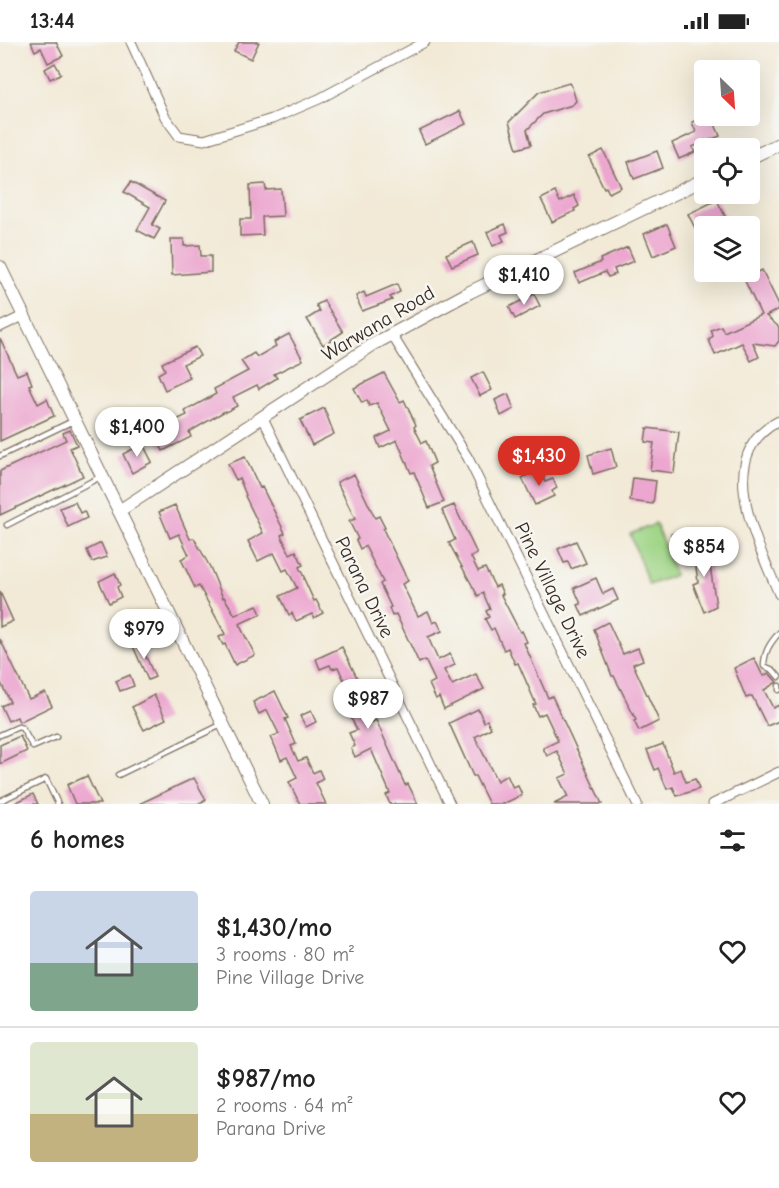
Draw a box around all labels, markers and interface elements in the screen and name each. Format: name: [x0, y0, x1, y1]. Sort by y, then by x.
text: 13:44: [30, 8, 75, 34]
north arrow: [694, 60, 760, 126]
map controls: [694, 60, 760, 282]
button: locate: [694, 138, 760, 204]
button: layers: [694, 216, 760, 282]
pin: $1,410: [475, 255, 573, 306]
text: $1,410: [498, 263, 550, 286]
street label: Warwana Road: [318, 281, 439, 366]
pin: $1,400: [88, 407, 186, 458]
text: $1,400: [109, 415, 165, 438]
pin: $1,430: [490, 436, 588, 487]
text: $1,430: [512, 444, 566, 467]
street label: Pine Village Drive: [510, 519, 595, 662]
pin: $854: [668, 527, 740, 578]
street label: Parana Drive: [330, 533, 399, 642]
text: $854: [683, 535, 725, 558]
pin: $979: [108, 609, 180, 660]
text: $979: [123, 617, 165, 640]
pin: $987: [332, 679, 404, 730]
text: $987: [347, 687, 389, 710]
icon: filters: [716, 824, 749, 857]
text: 6 homes: [30, 825, 125, 855]
text: $1,430/mo: [216, 913, 332, 943]
icon: home: [78, 915, 150, 987]
icon: heart: [716, 935, 749, 968]
text: 3 rooms · 80 m²: [216, 943, 354, 966]
text: Pine Village Drive: [216, 966, 364, 989]
text: $987/mo: [216, 1064, 316, 1094]
icon: home: [78, 1066, 150, 1138]
icon: heart: [716, 1086, 749, 1119]
text: 2 rooms · 64 m²: [216, 1094, 352, 1117]
text: Parana Drive: [216, 1117, 326, 1140]

